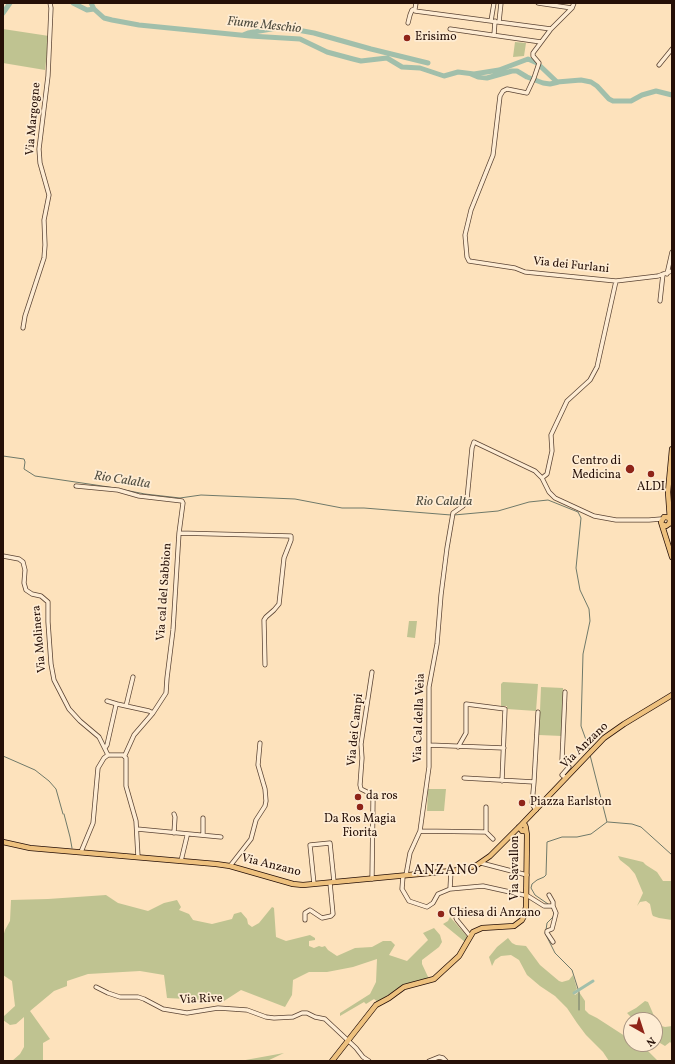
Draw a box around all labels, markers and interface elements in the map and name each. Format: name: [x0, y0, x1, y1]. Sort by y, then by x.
water label: Fiume Meschio: [226, 14, 302, 38]
place label: Erisimo: [415, 31, 457, 45]
marker: Erisimo: [402, 33, 412, 43]
street label: Via Margogne: [24, 82, 44, 156]
street label: Via dei Furlani: [532, 255, 610, 277]
place label: Centro di Medicina: [572, 455, 621, 483]
marker: Centro di Medicina: [624, 463, 636, 475]
water label: Rio Calalta: [93, 469, 151, 493]
marker: ALDI: [646, 469, 656, 479]
place label: ALDI: [637, 481, 665, 495]
water label: Rio Calalta: [415, 495, 473, 511]
street label: Via cal del Sabbion: [154, 543, 176, 641]
street label: Via Molinera: [30, 605, 50, 673]
street label: Via Cal della Veia: [411, 673, 429, 763]
street label: Via dei Campi: [345, 693, 367, 767]
street label: Via Anzano: [558, 720, 612, 772]
place label: da ros: [366, 790, 398, 804]
marker: da ros: [353, 792, 363, 802]
place label: Piazza Earlston: [530, 796, 612, 810]
marker: Piazza Earlston: [517, 798, 527, 808]
marker: Da Ros Magia Fiorita: [355, 802, 365, 812]
place label: Da Ros Magia Fiorita: [324, 813, 396, 841]
street label: Via Savallon: [509, 836, 523, 900]
street label: Via Anzano: [240, 852, 302, 880]
district label: ANZANO: [413, 863, 479, 879]
place label: Chiesa di Anzano: [449, 907, 541, 921]
marker: Chiesa di Anzano: [436, 909, 446, 919]
street label: Via Rive: [179, 992, 223, 1008]
north arrow: [623, 1012, 663, 1052]
text: N: [642, 1033, 658, 1049]

